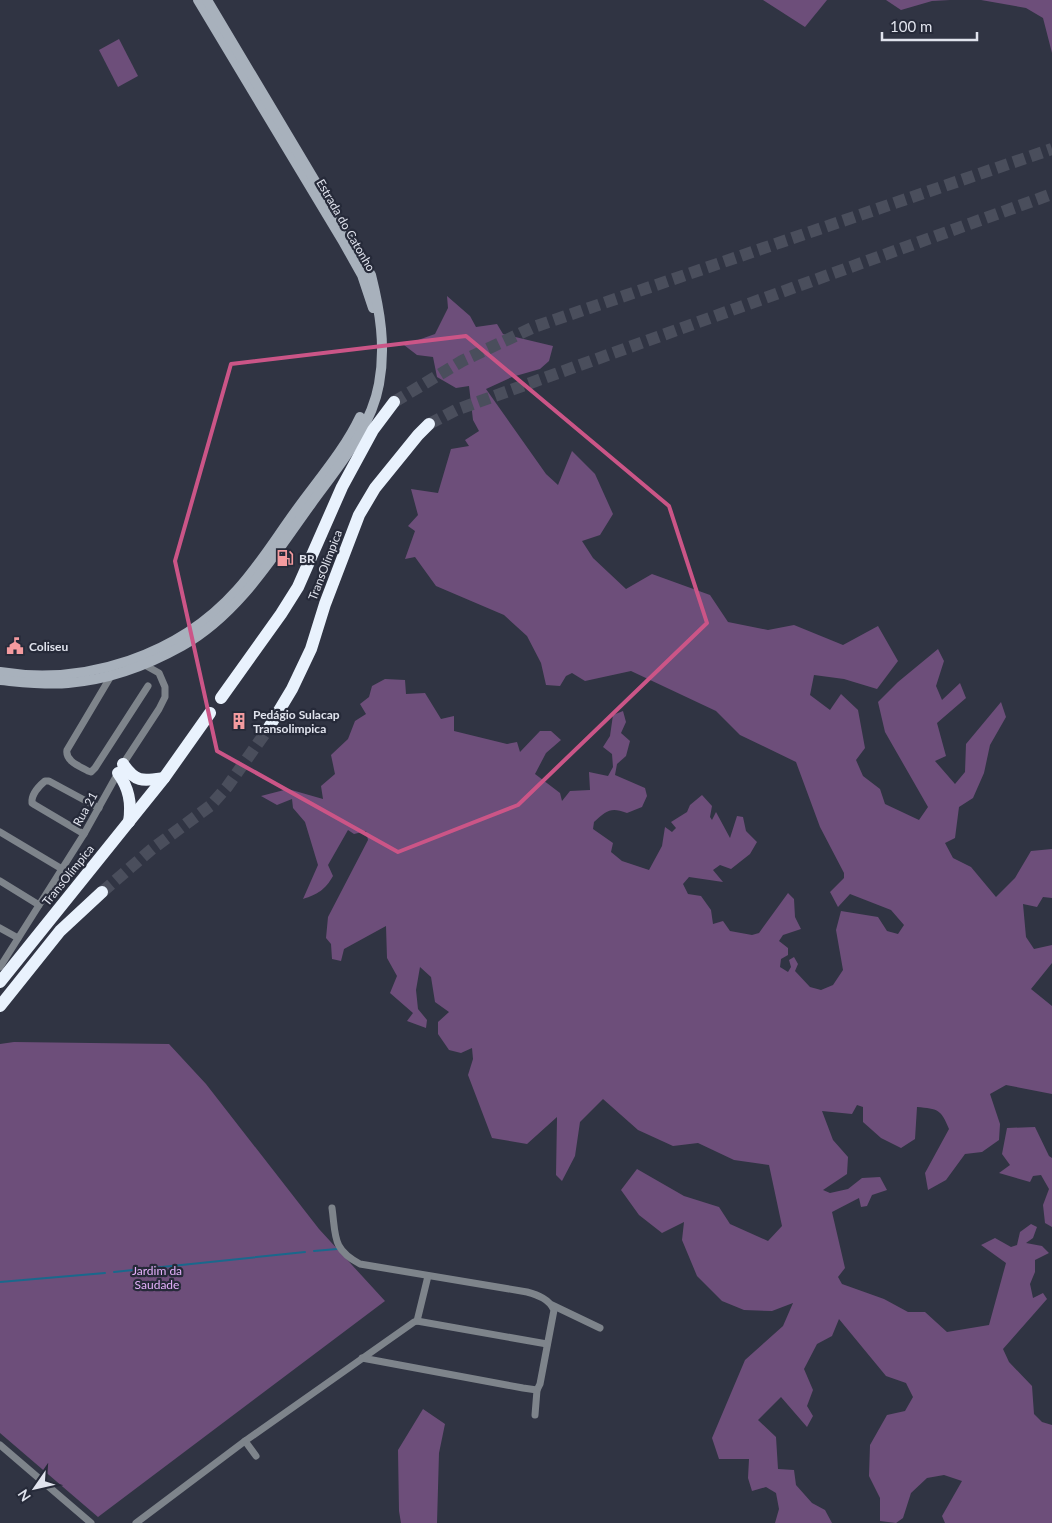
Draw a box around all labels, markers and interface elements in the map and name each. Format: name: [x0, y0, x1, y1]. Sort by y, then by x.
scale bar: [882, 10, 977, 42]
text: 100 m: [890, 17, 932, 35]
street label: Estrada do Catonho: [313, 176, 379, 274]
street label: TransOlímpica: [305, 528, 345, 602]
fuel station icon: BR: [275, 548, 295, 568]
place label: BR: [299, 551, 315, 566]
public building icon: Coliseu: [5, 636, 25, 656]
place label: Coliseu: [29, 639, 68, 654]
place label: Pedágio Sulacap Transolimpica: [253, 707, 340, 736]
building icon: Pedágio Sulacap Transolimpica: [229, 711, 249, 731]
street label: Rua 21: [69, 789, 101, 829]
street label: TransOlímpica: [39, 841, 97, 909]
park label: Jardim da Saudade: [132, 1263, 182, 1292]
north arrow: [10, 1463, 60, 1513]
text: N: [14, 1486, 34, 1505]

